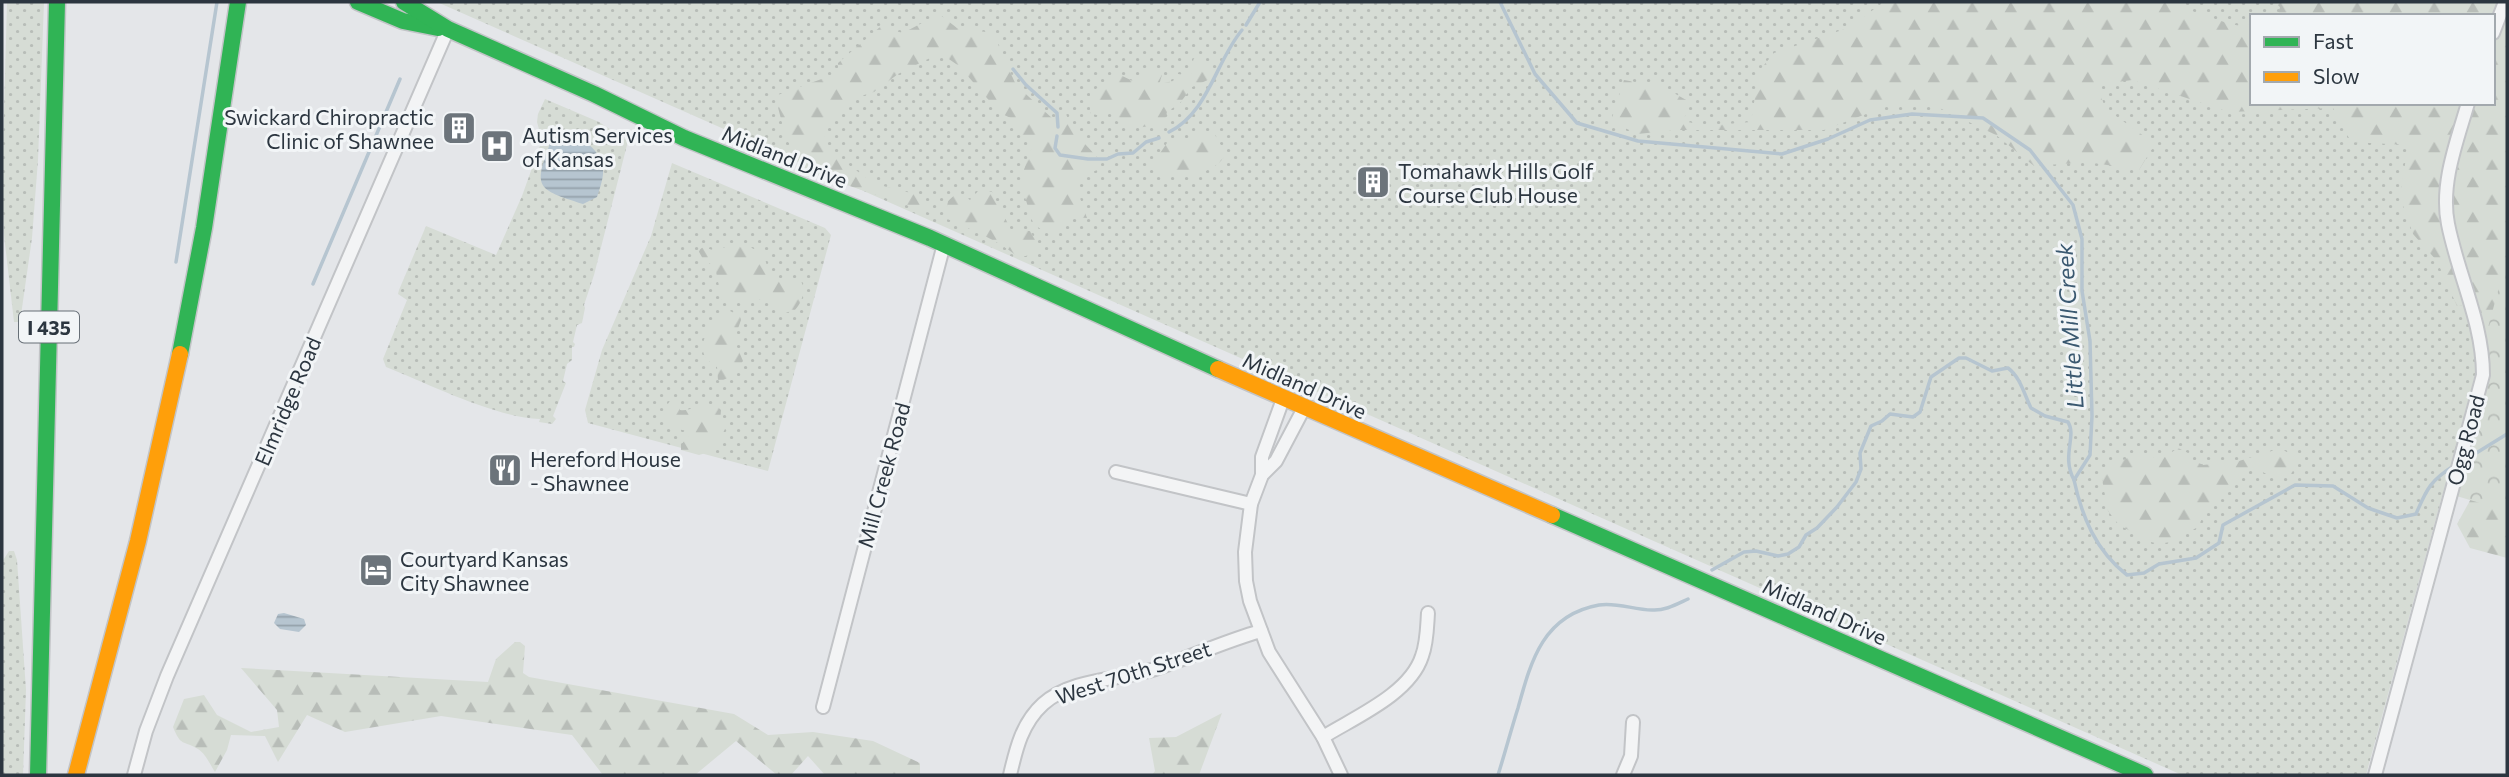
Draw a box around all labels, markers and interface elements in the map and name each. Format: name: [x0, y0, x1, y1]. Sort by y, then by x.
legend: [2250, 14, 2495, 105]
text: Fast: [2313, 28, 2354, 53]
text: Slow: [2313, 63, 2360, 88]
place label: Swickard Chiropractic Clinic of Shawnee: [224, 104, 434, 153]
building icon: Swickard Chiropractic Clinic of Shawnee: [440, 109, 478, 147]
street label: Midland Drive: [719, 120, 851, 192]
place label: Autism Services of Kansas: [522, 122, 673, 171]
hospital icon: Autism Services of Kansas: [478, 127, 516, 165]
place label: Tomahawk Hills Golf Course Club House: [1398, 158, 1594, 207]
building icon: Tomahawk Hills Golf Course Club House: [1354, 163, 1392, 201]
water label: Little Mill Creek: [2049, 242, 2089, 410]
road number: I 435: [19, 312, 79, 342]
street label: Elmridge Road: [249, 333, 325, 469]
street label: Midland Drive: [1239, 347, 1371, 423]
street label: Ogg Road: [2441, 392, 2489, 488]
street label: Mill Creek Road: [852, 400, 914, 550]
place label: Hereford House - Shawnee: [530, 446, 681, 495]
restaurant icon: Hereford House - Shawnee: [486, 451, 524, 489]
place label: Courtyard Kansas City Shawnee: [400, 546, 569, 595]
hotel icon: Courtyard Kansas City Shawnee: [357, 551, 395, 589]
street label: Midland Drive: [1759, 573, 1891, 649]
street label: West 70th Street: [1052, 635, 1214, 709]

